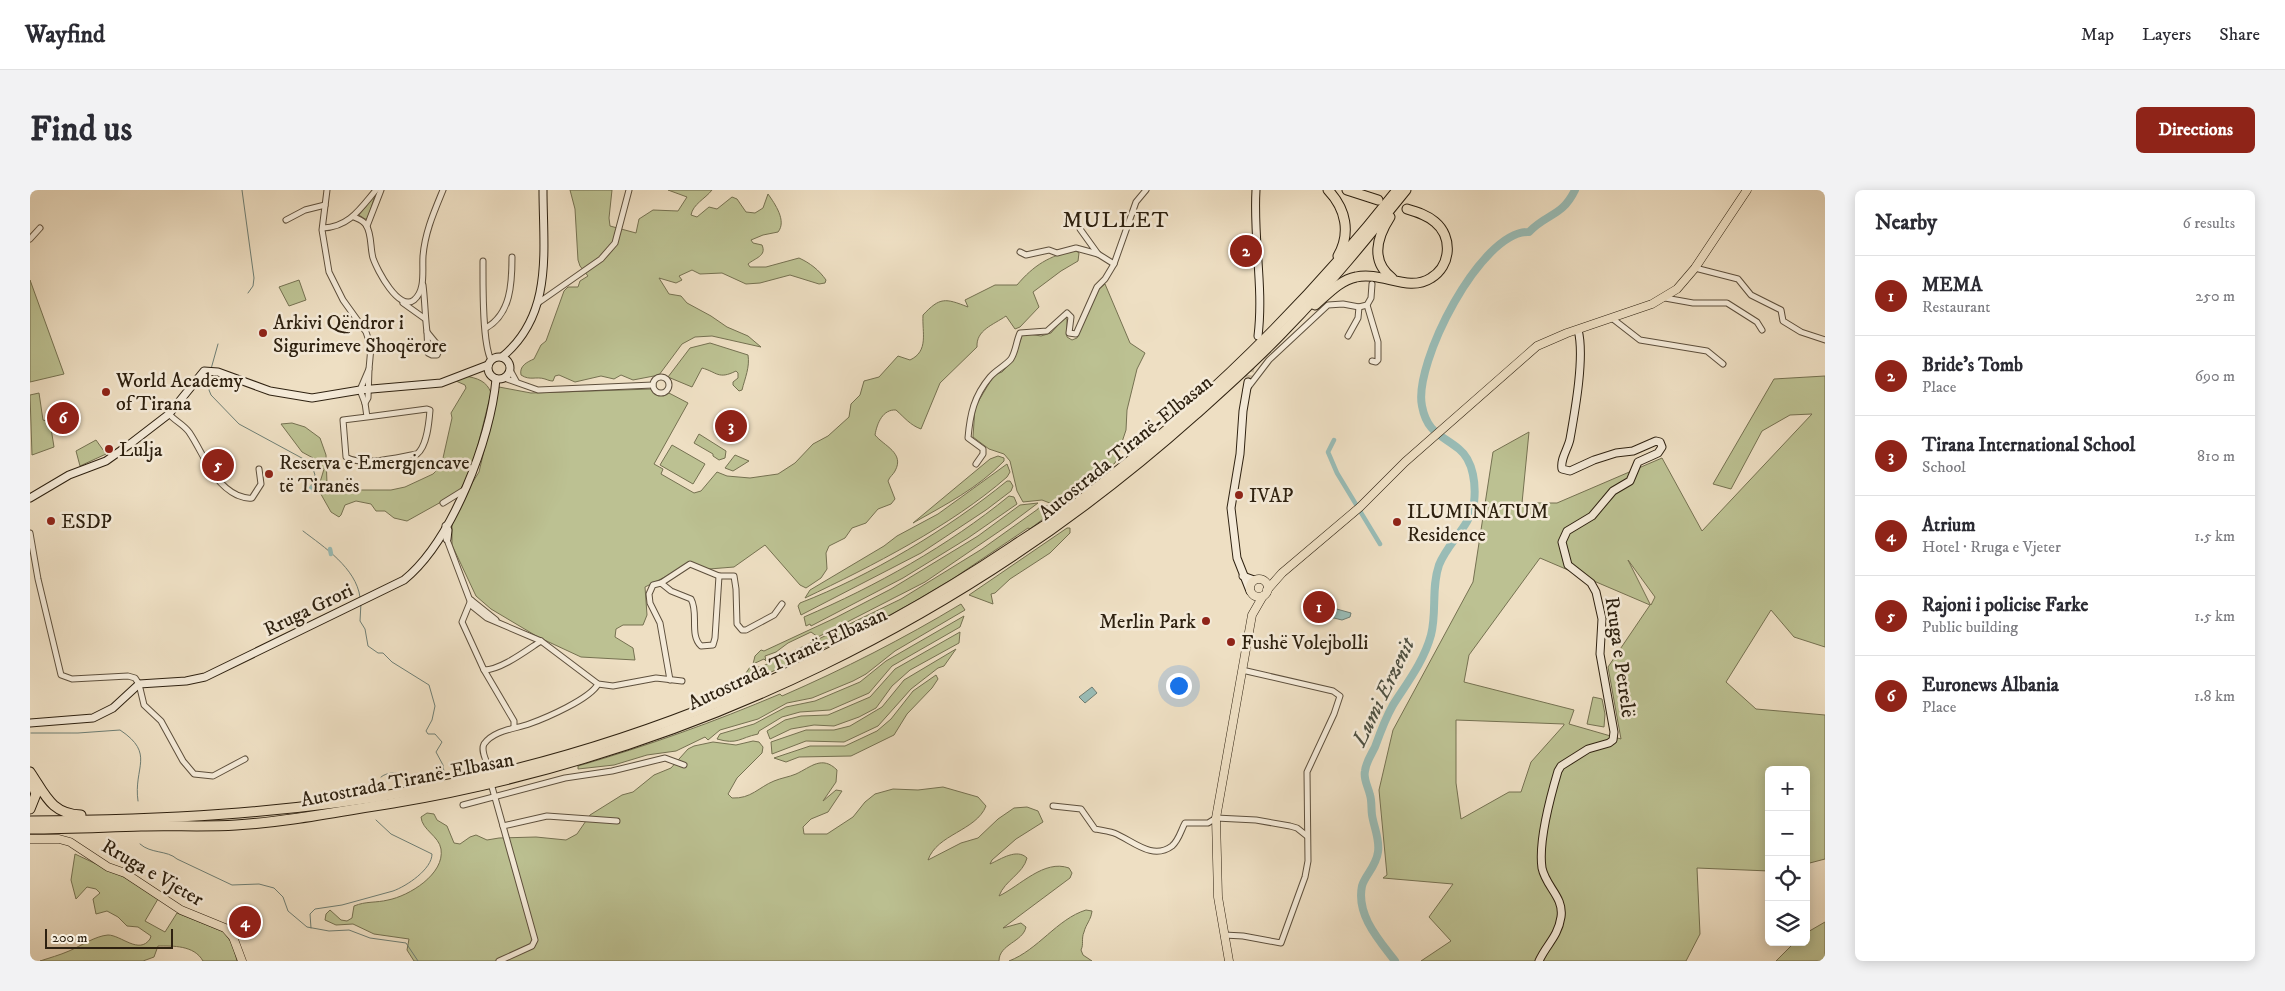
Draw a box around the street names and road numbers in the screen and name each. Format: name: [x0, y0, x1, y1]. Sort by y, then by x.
street label: Autostrada Tiranë-Elbasan: [1034, 370, 1219, 526]
street label: Rruga Grori: [260, 578, 358, 643]
street label: Rruga e Petrelë: [1599, 595, 1640, 719]
street label: Autostrada Tiranë-Elbasan: [684, 602, 892, 717]
street label: Autostrada Tiranë-Elbasan: [298, 747, 517, 813]
street label: Rruga e Vjeter: [97, 834, 208, 913]

